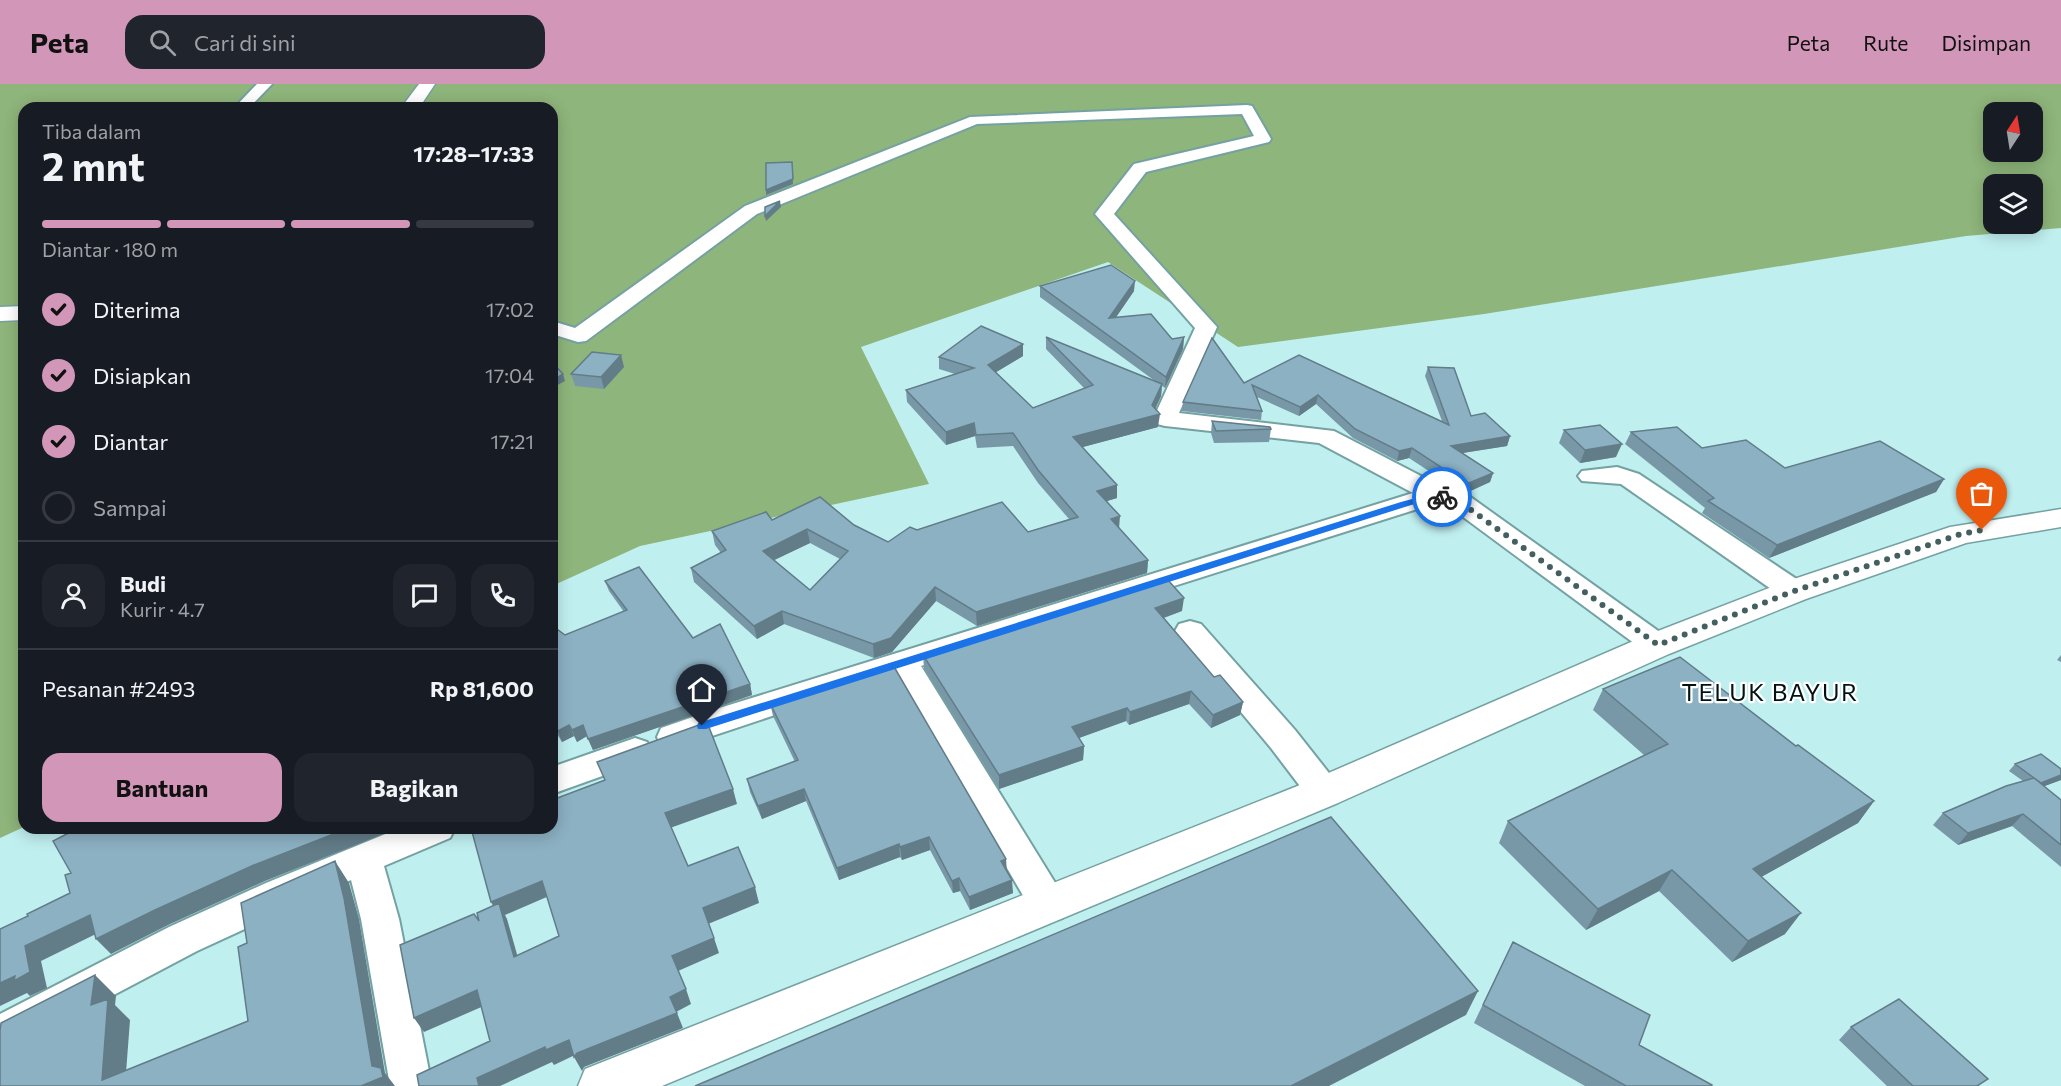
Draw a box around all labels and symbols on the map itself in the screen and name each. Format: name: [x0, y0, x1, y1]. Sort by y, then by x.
north arrow: [1983, 102, 2043, 162]
courier: [1412, 467, 1472, 527]
pin: [1956, 468, 2007, 530]
pin: [676, 664, 727, 726]
district label: TELUK BAYUR: [1682, 677, 1859, 706]

